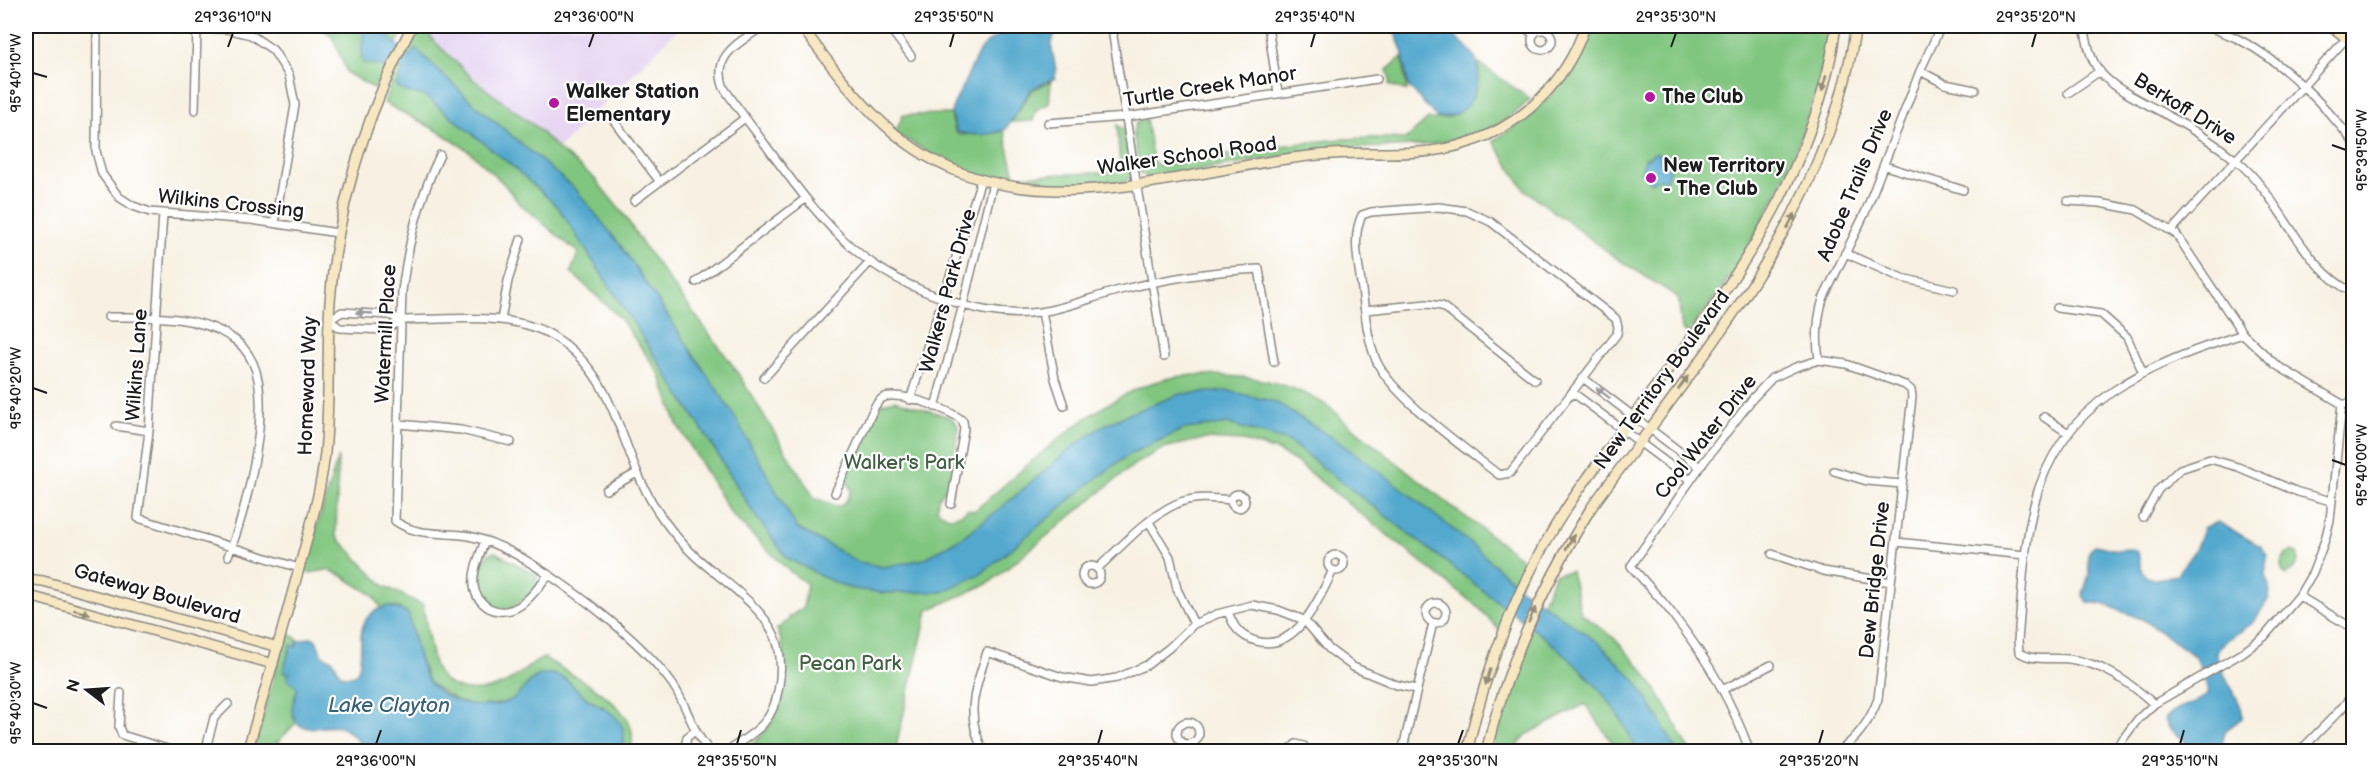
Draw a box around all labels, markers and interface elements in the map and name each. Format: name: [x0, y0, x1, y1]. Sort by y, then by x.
text: 29°36'10"N: [194, 8, 272, 27]
text: 29°36'00"N: [554, 8, 634, 27]
text: 29°35'50"N: [914, 8, 994, 27]
text: 29°35'40"N: [1275, 8, 1355, 27]
text: 29°35'30"N: [1636, 8, 1716, 27]
text: 29°35'20"N: [1996, 8, 2076, 27]
text: 95°40'10"W: [7, 33, 26, 113]
street label: Turtle Creek Manor: [1122, 61, 1299, 113]
street label: Berkoff Drive: [2129, 68, 2241, 150]
one-way arrow: [1818, 73, 1828, 92]
place label: Walker Station Elementary: [566, 80, 699, 127]
place label: The Club: [1662, 85, 1744, 109]
marker: The Club: [1643, 90, 1657, 104]
marker: Walker Station Elementary: [547, 96, 561, 110]
street label: Adobe Trails Drive: [1812, 105, 1898, 265]
text: 95°39'50"W: [2353, 109, 2372, 191]
street label: Walker School Road: [1096, 132, 1278, 180]
place label: New Territory - The Club: [1663, 154, 1786, 201]
marker: New Territory - The Club: [1644, 171, 1658, 185]
street label: Wilkins Crossing: [157, 184, 305, 224]
street label: Walkers Park Drive: [915, 206, 982, 376]
one-way arrow: [1785, 213, 1796, 229]
street label: Watermill Place: [370, 264, 402, 404]
street label: New Territory Boulevard: [1589, 286, 1735, 474]
street label: Wilkins Lane: [121, 308, 153, 422]
one-way arrow: [355, 309, 374, 318]
street label: Homeward Way: [294, 316, 322, 456]
text: 95°40'20"W: [7, 347, 26, 429]
street label: Cool Water Drive: [1650, 370, 1762, 504]
one-way arrow: [1677, 376, 1689, 392]
one-way arrow: [1595, 387, 1611, 399]
text: 95°40'00"W: [2353, 424, 2372, 506]
park label: Walker's Park: [844, 451, 964, 475]
street label: Dew Bridge Drive: [1855, 500, 1895, 660]
one-way arrow: [1565, 533, 1575, 550]
street label: Gateway Boulevard: [71, 559, 243, 629]
one-way arrow: [73, 607, 91, 617]
one-way arrow: [1528, 607, 1537, 624]
park label: Pecan Park: [799, 652, 901, 676]
north arrow: [57, 660, 117, 720]
text: 95°40'30"W: [7, 661, 26, 744]
one-way arrow: [1483, 668, 1492, 686]
text: N: [63, 678, 85, 695]
water label: Lake Clayton: [328, 693, 450, 718]
text: 29°36'00"N: [336, 752, 416, 771]
text: 29°35'50"N: [697, 752, 777, 771]
text: 29°35'40"N: [1058, 752, 1138, 771]
text: 29°35'30"N: [1418, 752, 1498, 771]
text: 29°35'20"N: [1779, 752, 1859, 771]
text: 29°35'10"N: [2141, 752, 2219, 771]

